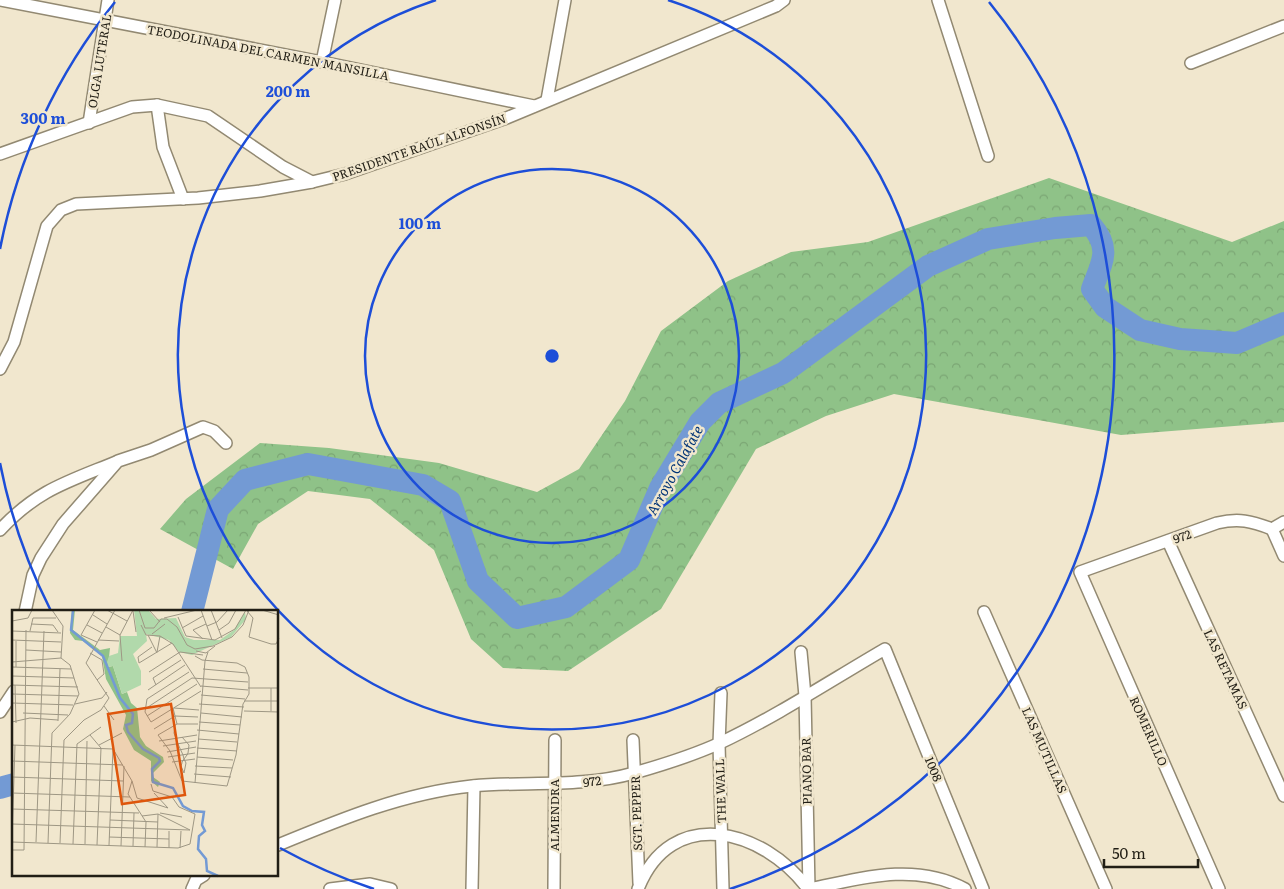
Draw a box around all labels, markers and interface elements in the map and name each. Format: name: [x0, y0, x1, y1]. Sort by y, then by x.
street label: OLGA LUTERAL: [83, 13, 115, 109]
street label: TEODOLINADA DEL CARMEN MANSILLA: [145, 20, 391, 84]
text: 200 m: [266, 79, 310, 102]
text: 300 m: [21, 106, 65, 129]
street label: PRESIDENTE RAÚL ALFONSÍN: [330, 109, 508, 185]
text: 100 m: [399, 211, 441, 234]
centre of rings: [543, 347, 561, 365]
water label: Arroyo Calafate: [641, 421, 707, 519]
street label: 972: [1170, 524, 1194, 548]
inset map: [12, 610, 279, 876]
street label: LAS RETAMAS: [1200, 626, 1252, 712]
street label: ROMERILLO: [1126, 693, 1172, 769]
street label: LAS MUTILLAS: [1018, 704, 1072, 796]
street label: PIANO BAR: [796, 737, 816, 805]
street label: 1008: [921, 754, 947, 784]
street label: THE WALL: [710, 758, 730, 824]
street label: 972: [582, 771, 602, 791]
street label: SGT. PEPPER: [626, 775, 646, 851]
street label: ALMENDRA: [545, 778, 563, 851]
scale bar: [1104, 836, 1198, 868]
text: 50 m: [1112, 841, 1146, 864]

